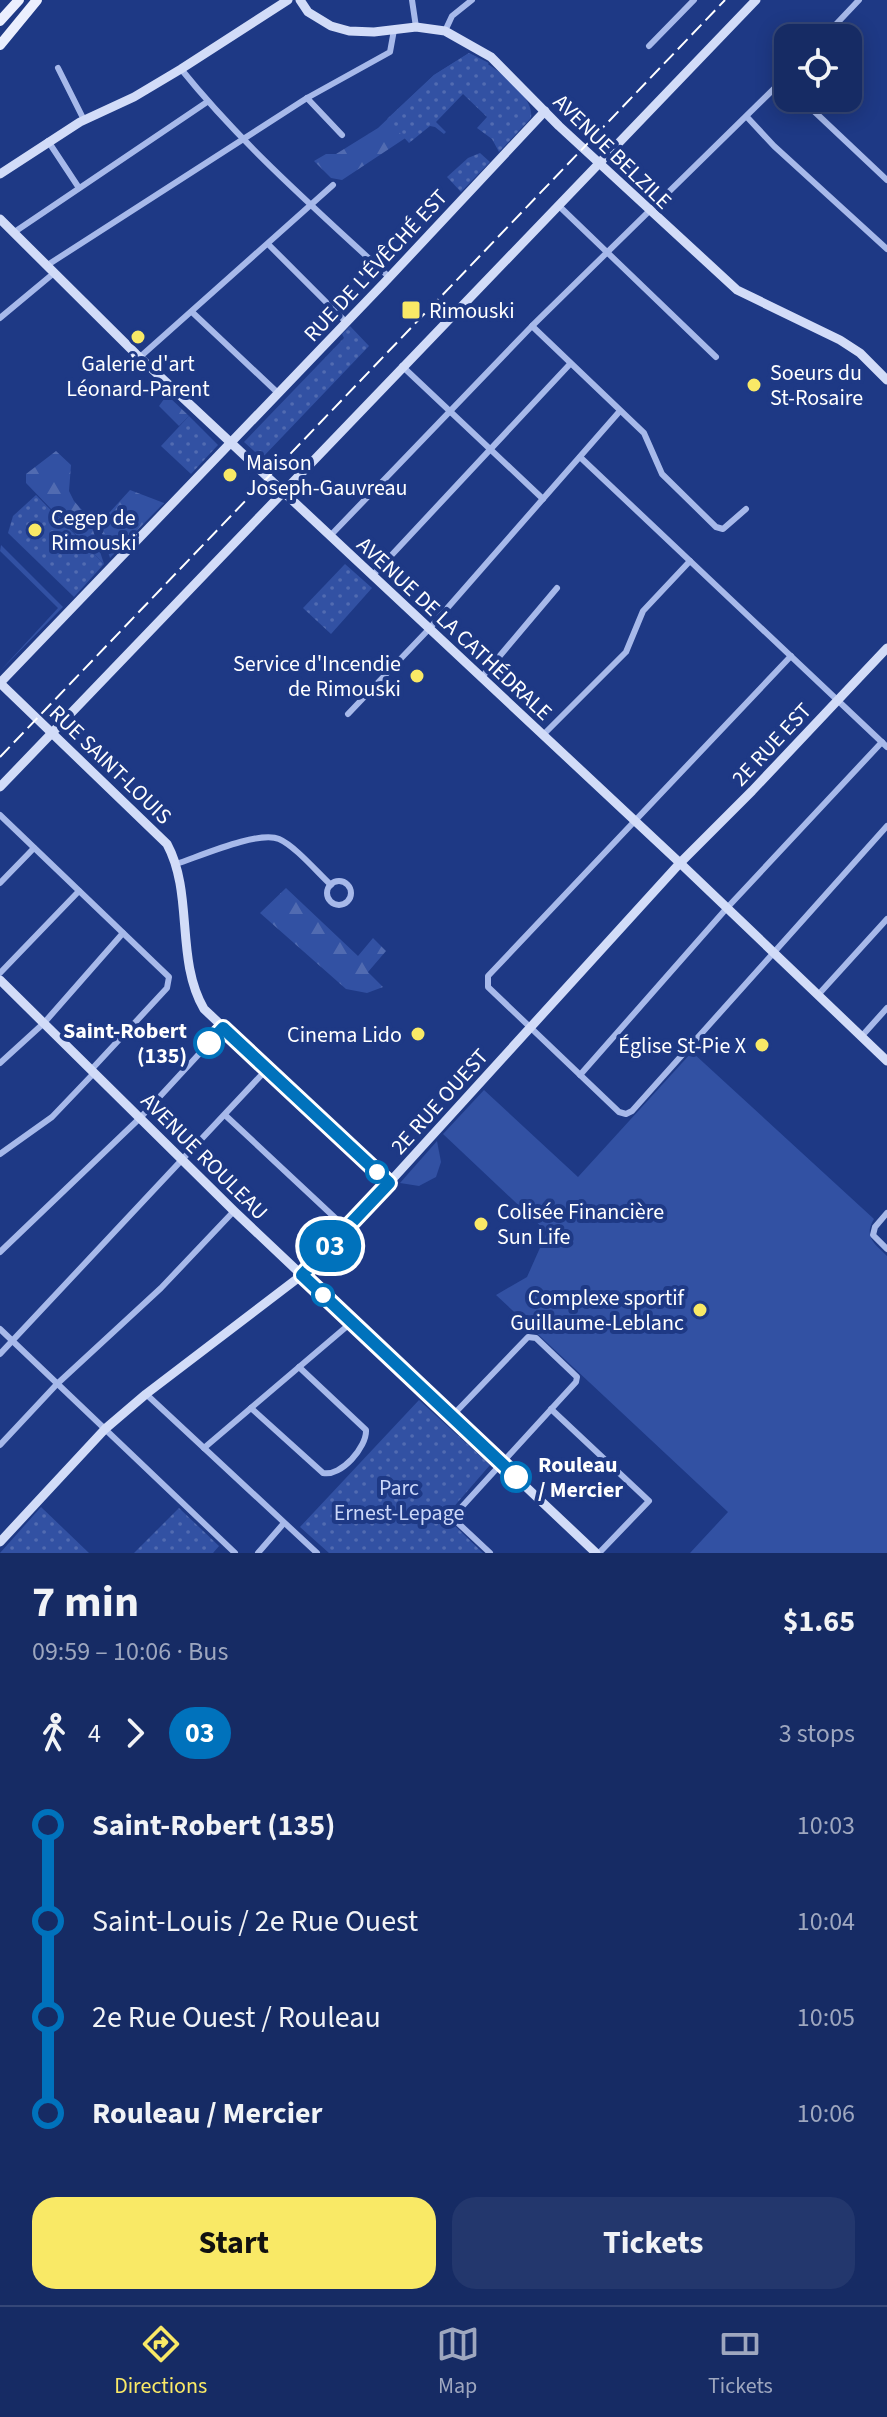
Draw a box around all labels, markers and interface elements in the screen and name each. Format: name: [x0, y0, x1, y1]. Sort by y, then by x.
map controls: [774, 24, 862, 112]
button: locate: [774, 24, 862, 112]
street label: AVENUE BELZILE: [546, 87, 679, 217]
street label: RUE DE L'ÉVÊCHÉ EST: [296, 182, 455, 349]
place label: Rimouski: [429, 295, 515, 327]
marker: Rimouski: [400, 299, 422, 321]
marker: Galerie d'art Léonard-Parent: [129, 328, 147, 346]
place label: Galerie d'art Léonard-Parent: [66, 348, 210, 405]
place label: Soeurs du St-Rosaire: [770, 357, 863, 414]
marker: Soeurs du St-Rosaire: [745, 376, 763, 394]
place label: Maison Joseph-Gauvreau: [246, 447, 408, 504]
marker: Maison Joseph-Gauvreau: [221, 466, 239, 484]
place label: Cegep de Rimouski: [51, 502, 137, 559]
marker: Cegep de Rimouski: [26, 521, 44, 539]
street label: AVENUE DE LA CATHÉDRALE: [349, 529, 559, 728]
place label: Service d'Incendie de Rimouski: [233, 648, 401, 705]
marker: Service d'Incendie de Rimouski: [408, 667, 426, 685]
street label: 2E RUE EST: [724, 695, 819, 794]
street label: RUE SAINT-LOUIS: [42, 698, 179, 832]
place label: Saint-Robert (135): [63, 1015, 188, 1072]
place label: Cinema Lido: [287, 1019, 402, 1051]
marker: Cinema Lido: [409, 1025, 427, 1043]
marker: Saint-Robert (135): [194, 1028, 224, 1058]
place label: Église St-Pie X: [618, 1030, 746, 1062]
marker: Église St-Pie X: [753, 1036, 771, 1054]
street label: 2E RUE OUEST: [383, 1041, 496, 1162]
street label: AVENUE ROULEAU: [133, 1086, 275, 1228]
unlabelled marker: [366, 1161, 388, 1183]
place label: Colisée Financière Sun Life: [497, 1196, 664, 1253]
marker: Colisée Financière Sun Life: [472, 1215, 490, 1233]
line badge: 03: [294, 1220, 366, 1272]
text: 03: [315, 1226, 345, 1266]
place label: Complexe sportif Guillaume-Leblanc: [510, 1282, 686, 1339]
unlabelled marker: [312, 1284, 334, 1306]
marker: Complexe sportif Guillaume-Leblanc: [691, 1301, 709, 1319]
place label: Rouleau / Mercier: [538, 1449, 623, 1506]
marker: Rouleau / Mercier: [501, 1462, 531, 1492]
park label: Parc Ernest-Lepage: [334, 1472, 464, 1529]
text: 7 min: [32, 1571, 139, 1634]
text: $1.65: [783, 1600, 855, 1643]
text: 09:59 – 10:06 · Bus: [32, 1633, 228, 1670]
icon: walk: [32, 1711, 76, 1755]
icon: forward: [113, 1711, 157, 1755]
text: 03: [185, 1713, 215, 1753]
text: 4: [88, 1715, 101, 1752]
text: 3 stops: [779, 1715, 855, 1752]
text: Saint-Robert (135): [92, 1804, 335, 1847]
text: 10:03: [797, 1807, 855, 1844]
text: Saint-Louis / 2e Rue Ouest: [92, 1900, 418, 1943]
text: 10:04: [797, 1903, 855, 1940]
text: 2e Rue Ouest / Rouleau: [92, 1996, 381, 2039]
text: 10:05: [797, 1999, 855, 2036]
text: Rouleau / Mercier: [92, 2092, 322, 2135]
text: 10:06: [797, 2095, 855, 2132]
button: Start: [32, 2197, 436, 2289]
button: Tickets: [452, 2197, 855, 2289]
tab: Directions: [114, 2322, 207, 2402]
tab: Map: [436, 2322, 480, 2402]
tab: Tickets: [708, 2322, 773, 2402]

